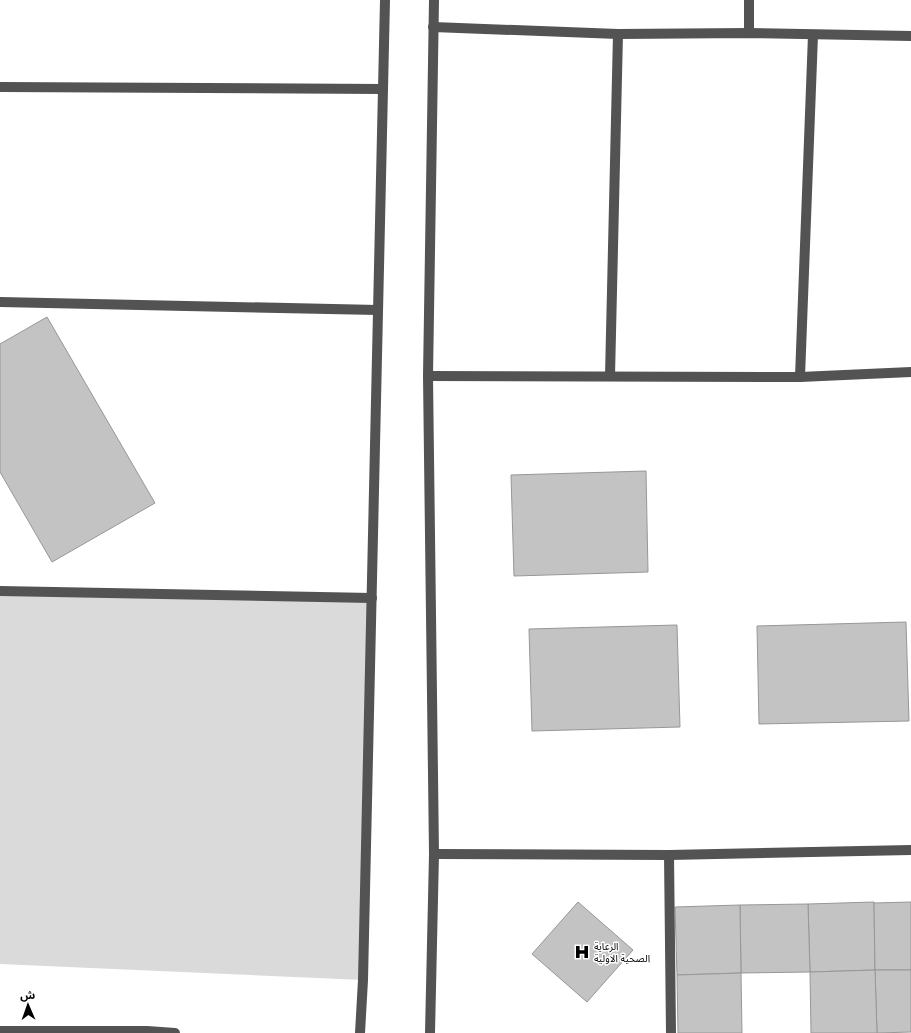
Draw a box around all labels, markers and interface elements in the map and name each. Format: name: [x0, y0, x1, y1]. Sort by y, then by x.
place label: الرعاية الصحية الاولية: [594, 940, 650, 965]
hospital icon: الرعاية الصحية الاولية: [573, 943, 591, 961]
north arrow: [8, 985, 48, 1025]
text: ش: [20, 988, 35, 1002]

